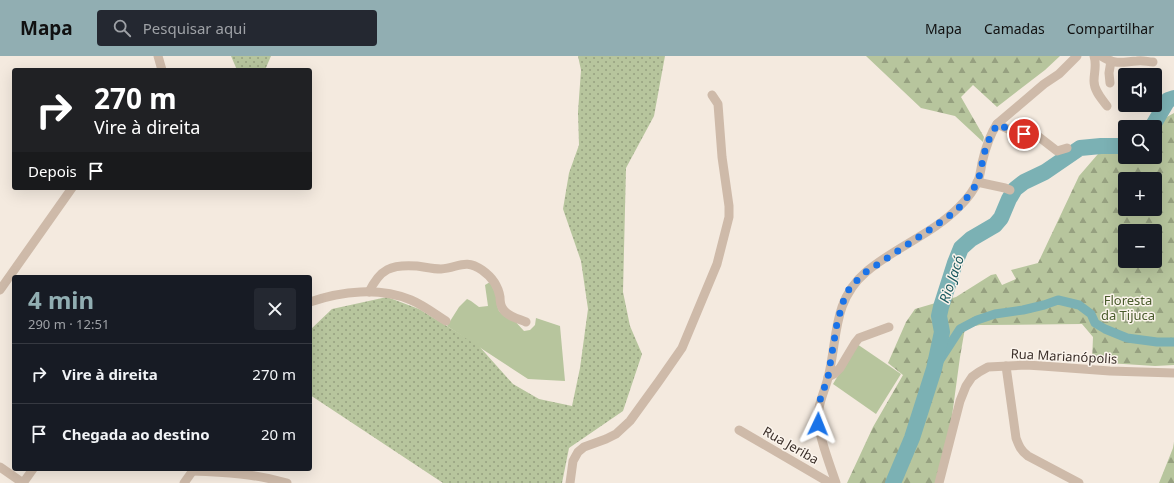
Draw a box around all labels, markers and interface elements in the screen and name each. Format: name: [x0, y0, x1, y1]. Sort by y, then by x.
search box: [97, 10, 377, 46]
text: Mapa: [20, 15, 73, 41]
icon: search: [111, 17, 133, 39]
text: Pesquisar aqui: [143, 18, 246, 38]
text: Mapa: [925, 19, 962, 38]
text: Camadas: [984, 19, 1045, 38]
text: Compartilhar: [1067, 19, 1154, 38]
map controls: [1118, 68, 1162, 268]
button: sound: [1118, 68, 1162, 112]
text: 270 m: [94, 79, 177, 117]
icon: right: [28, 84, 80, 136]
text: Vire à direita: [94, 115, 200, 139]
pin: [1007, 117, 1041, 151]
button: search: [1118, 120, 1162, 164]
icon: arrive: [1013, 123, 1035, 145]
icon: arrive: [85, 160, 107, 182]
text: Depois: [28, 161, 77, 181]
button: +: [1118, 172, 1162, 216]
button: −: [1118, 224, 1162, 268]
water label: Rio Jacó: [934, 253, 968, 305]
text: 4 min: [28, 283, 94, 316]
button: close: [254, 288, 296, 330]
park label: Floresta da Tijuca: [1101, 291, 1155, 324]
text: 290 m · 12:51: [28, 315, 109, 333]
street label: Rua Marianópolis: [1010, 344, 1118, 368]
icon: right: [28, 363, 50, 385]
text: Vire à direita: [62, 364, 158, 384]
text: 270 m: [252, 364, 296, 384]
position arrow: [797, 403, 839, 445]
street label: Rua Jeriba: [760, 422, 822, 468]
icon: arrive: [28, 423, 50, 445]
text: Chegada ao destino: [62, 424, 210, 444]
text: 20 m: [261, 424, 296, 444]

